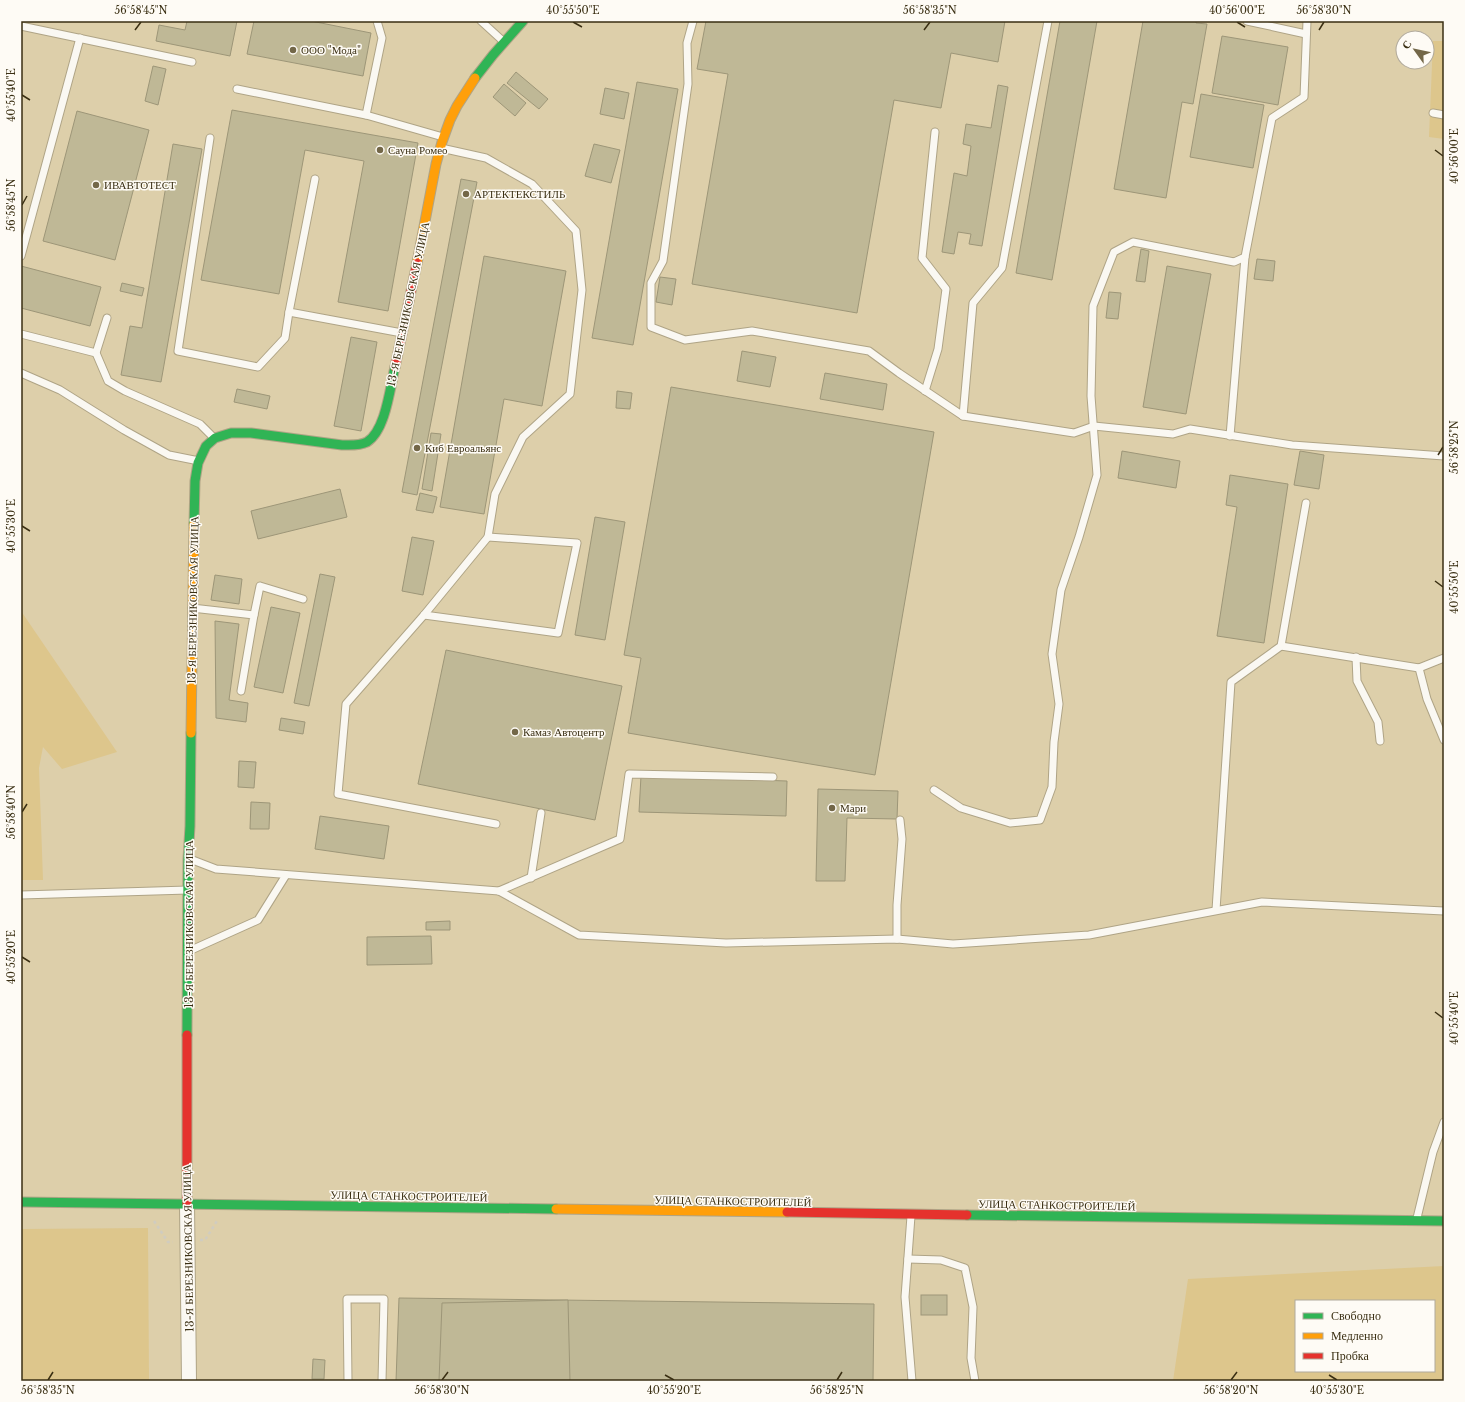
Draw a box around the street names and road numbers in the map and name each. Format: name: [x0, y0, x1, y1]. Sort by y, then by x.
street label: 13-Я БЕРЕЗНИКОВСКАЯ УЛИЦА: [384, 220, 432, 388]
street label: 13-Я БЕРЕЗНИКОВСКАЯ УЛИЦА: [185, 516, 201, 684]
street label: 13-Я БЕРЕЗНИКОВСКАЯ УЛИЦА: [182, 840, 196, 1008]
street label: 13-Я БЕРЕЗНИКОВСКАЯ УЛИЦА: [180, 1164, 196, 1332]
street label: УЛИЦА СТАНКОСТРОИТЕЛЕЙ: [330, 1188, 488, 1204]
street label: УЛИЦА СТАНКОСТРОИТЕЛЕЙ: [654, 1193, 812, 1209]
street label: УЛИЦА СТАНКОСТРОИТЕЛЕЙ: [978, 1197, 1136, 1213]

